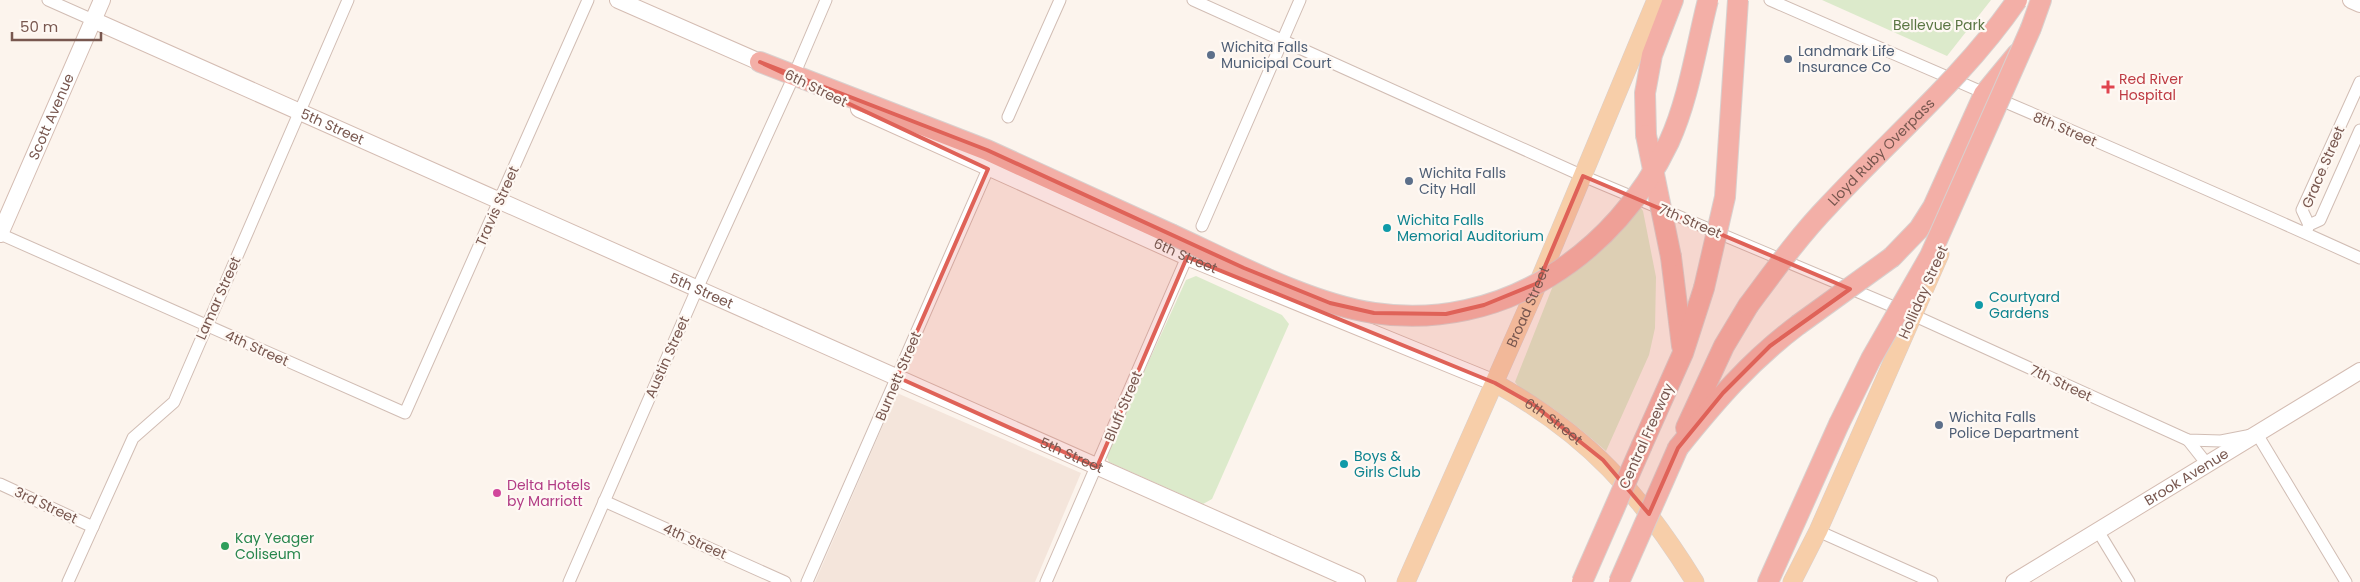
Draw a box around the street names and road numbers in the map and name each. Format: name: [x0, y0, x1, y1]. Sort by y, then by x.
street label: 6th Street: [781, 64, 851, 112]
street label: Scott Avenue: [24, 70, 79, 163]
street label: Lloyd Ruby Overpass: [1823, 94, 1939, 210]
street label: 5th Street: [297, 104, 367, 149]
street label: 8th Street: [2030, 107, 2100, 151]
street label: Grace Street: [2297, 123, 2349, 211]
street label: Travis Street: [470, 163, 524, 249]
street label: 7th Street: [1656, 199, 1724, 243]
street label: 6th Street: [1150, 233, 1220, 278]
street label: Holliday Street: [1893, 242, 1953, 342]
street label: Lamar Street: [191, 253, 245, 343]
street label: Broad Street: [1501, 263, 1554, 350]
street label: 5th Street: [667, 268, 737, 313]
street label: Austin Street: [640, 313, 694, 401]
street label: 4th Street: [222, 325, 292, 371]
street label: Burnett Street: [870, 328, 926, 424]
street label: 7th Street: [2027, 360, 2095, 406]
street label: Bluff Street: [1099, 368, 1147, 444]
street label: Central Freeway: [1614, 380, 1678, 492]
street label: 6th Street: [1521, 393, 1587, 449]
street label: 5th Street: [1037, 432, 1107, 478]
street label: Brook Avenue: [2141, 443, 2233, 510]
street label: 3rd Street: [11, 482, 81, 528]
street label: 4th Street: [660, 518, 730, 564]

